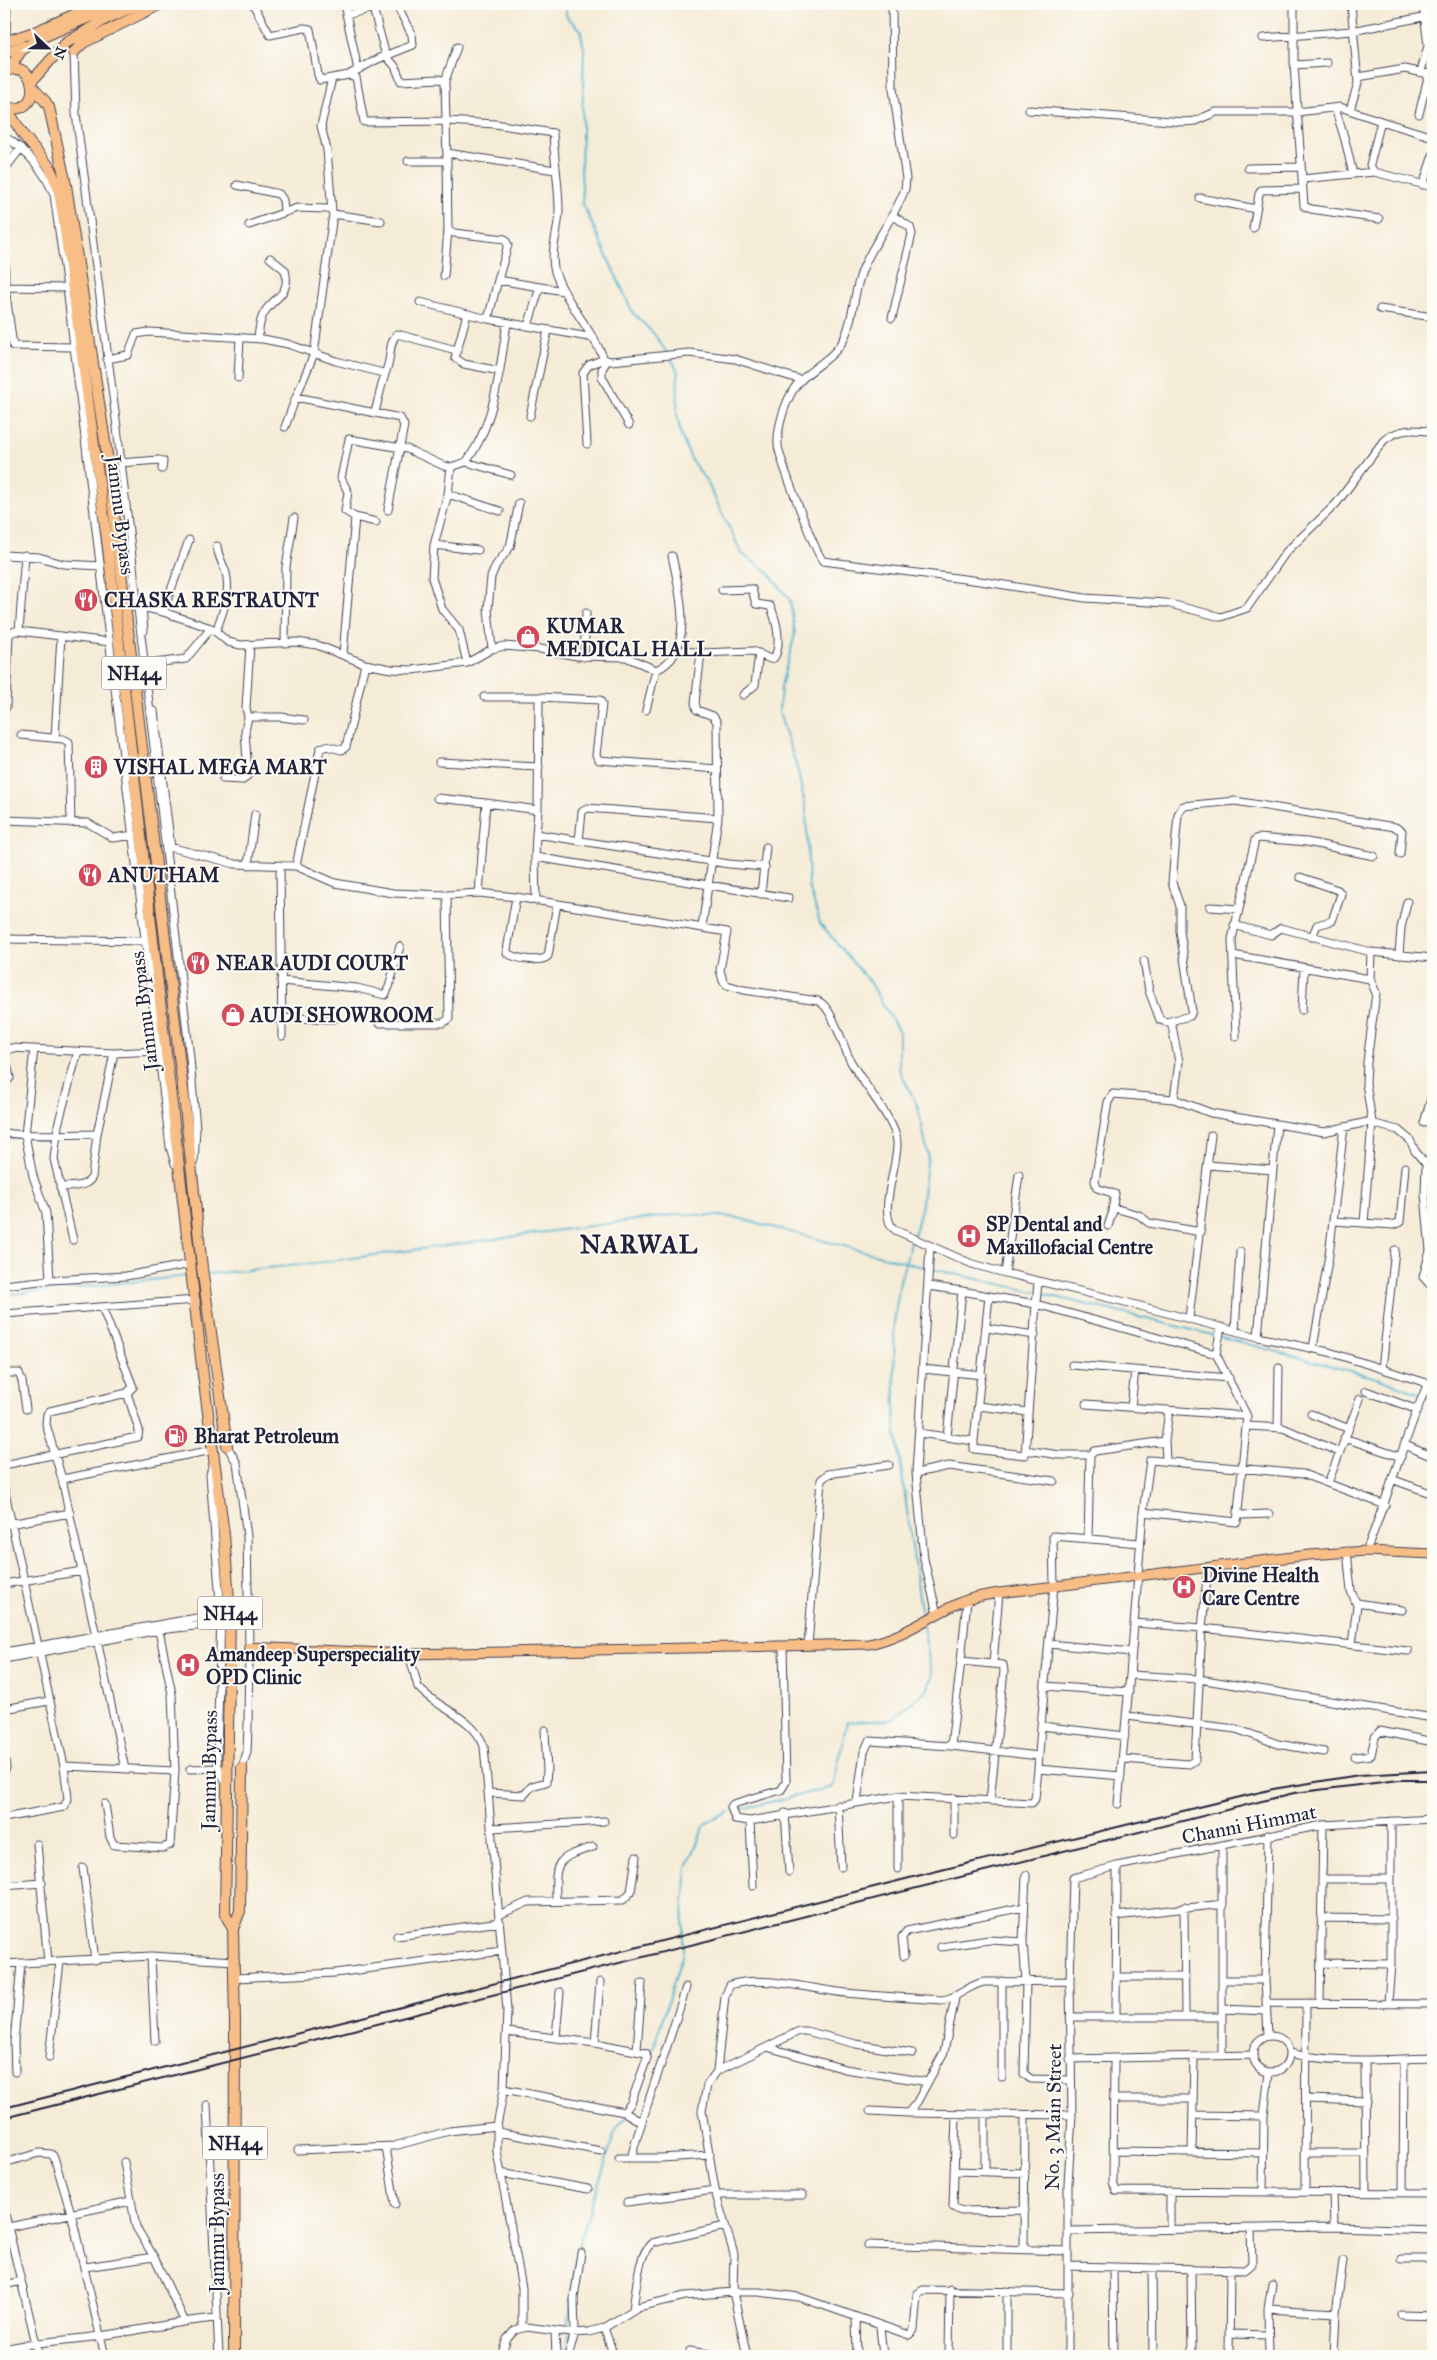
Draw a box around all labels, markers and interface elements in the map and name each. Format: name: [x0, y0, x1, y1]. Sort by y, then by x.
north arrow: [22, 22, 72, 72]
text: N: [49, 44, 70, 61]
street label: Jammu Bypass: [101, 452, 140, 576]
restaurant icon: CHASKA RESTRAUNT: [73, 587, 99, 613]
place label: CHASKA RESTRAUNT: [104, 588, 319, 612]
place label: KUMAR MEDICAL HALL: [546, 614, 712, 661]
shop icon: KUMAR MEDICAL HALL: [515, 624, 541, 650]
road number: NH44: [102, 656, 166, 690]
building icon: VISHAL MEGA MART: [83, 754, 109, 780]
place label: VISHAL MEGA MART: [113, 755, 327, 779]
restaurant icon: ANUTHAM: [77, 862, 103, 888]
place label: ANUTHAM: [106, 863, 220, 887]
street label: Jammu Bypass: [125, 950, 164, 1074]
restaurant icon: NEAR AUDI COURT: [185, 950, 211, 976]
place label: NEAR AUDI COURT: [216, 951, 408, 975]
shop icon: AUDI SHOWROOM: [220, 1002, 246, 1028]
place label: AUDI SHOWROOM: [248, 1003, 434, 1027]
place label: SP Dental and Maxillofacial Centre: [986, 1212, 1154, 1259]
hospital icon: SP Dental and Maxillofacial Centre: [956, 1223, 982, 1249]
district label: NARWAL: [580, 1229, 698, 1260]
fuel station icon: Bharat Petroleum: [163, 1423, 189, 1449]
place label: Bharat Petroleum: [194, 1424, 339, 1448]
place label: Divine Health Care Centre: [1202, 1563, 1320, 1610]
hospital icon: Divine Health Care Centre: [1171, 1574, 1197, 1600]
road number: NH44: [198, 1596, 262, 1630]
place label: Amandeep Superspeciality OPD Clinic: [204, 1642, 421, 1689]
hospital icon: Amandeep Superspeciality OPD Clinic: [175, 1652, 201, 1678]
street label: Jammu Bypass: [196, 1710, 223, 1832]
street label: Channi Himmat: [1180, 1799, 1318, 1849]
street label: No. 3 Main Street: [1040, 2043, 1066, 2191]
road number: NH44: [202, 2126, 268, 2160]
street label: Jammu Bypass: [205, 2173, 230, 2295]

